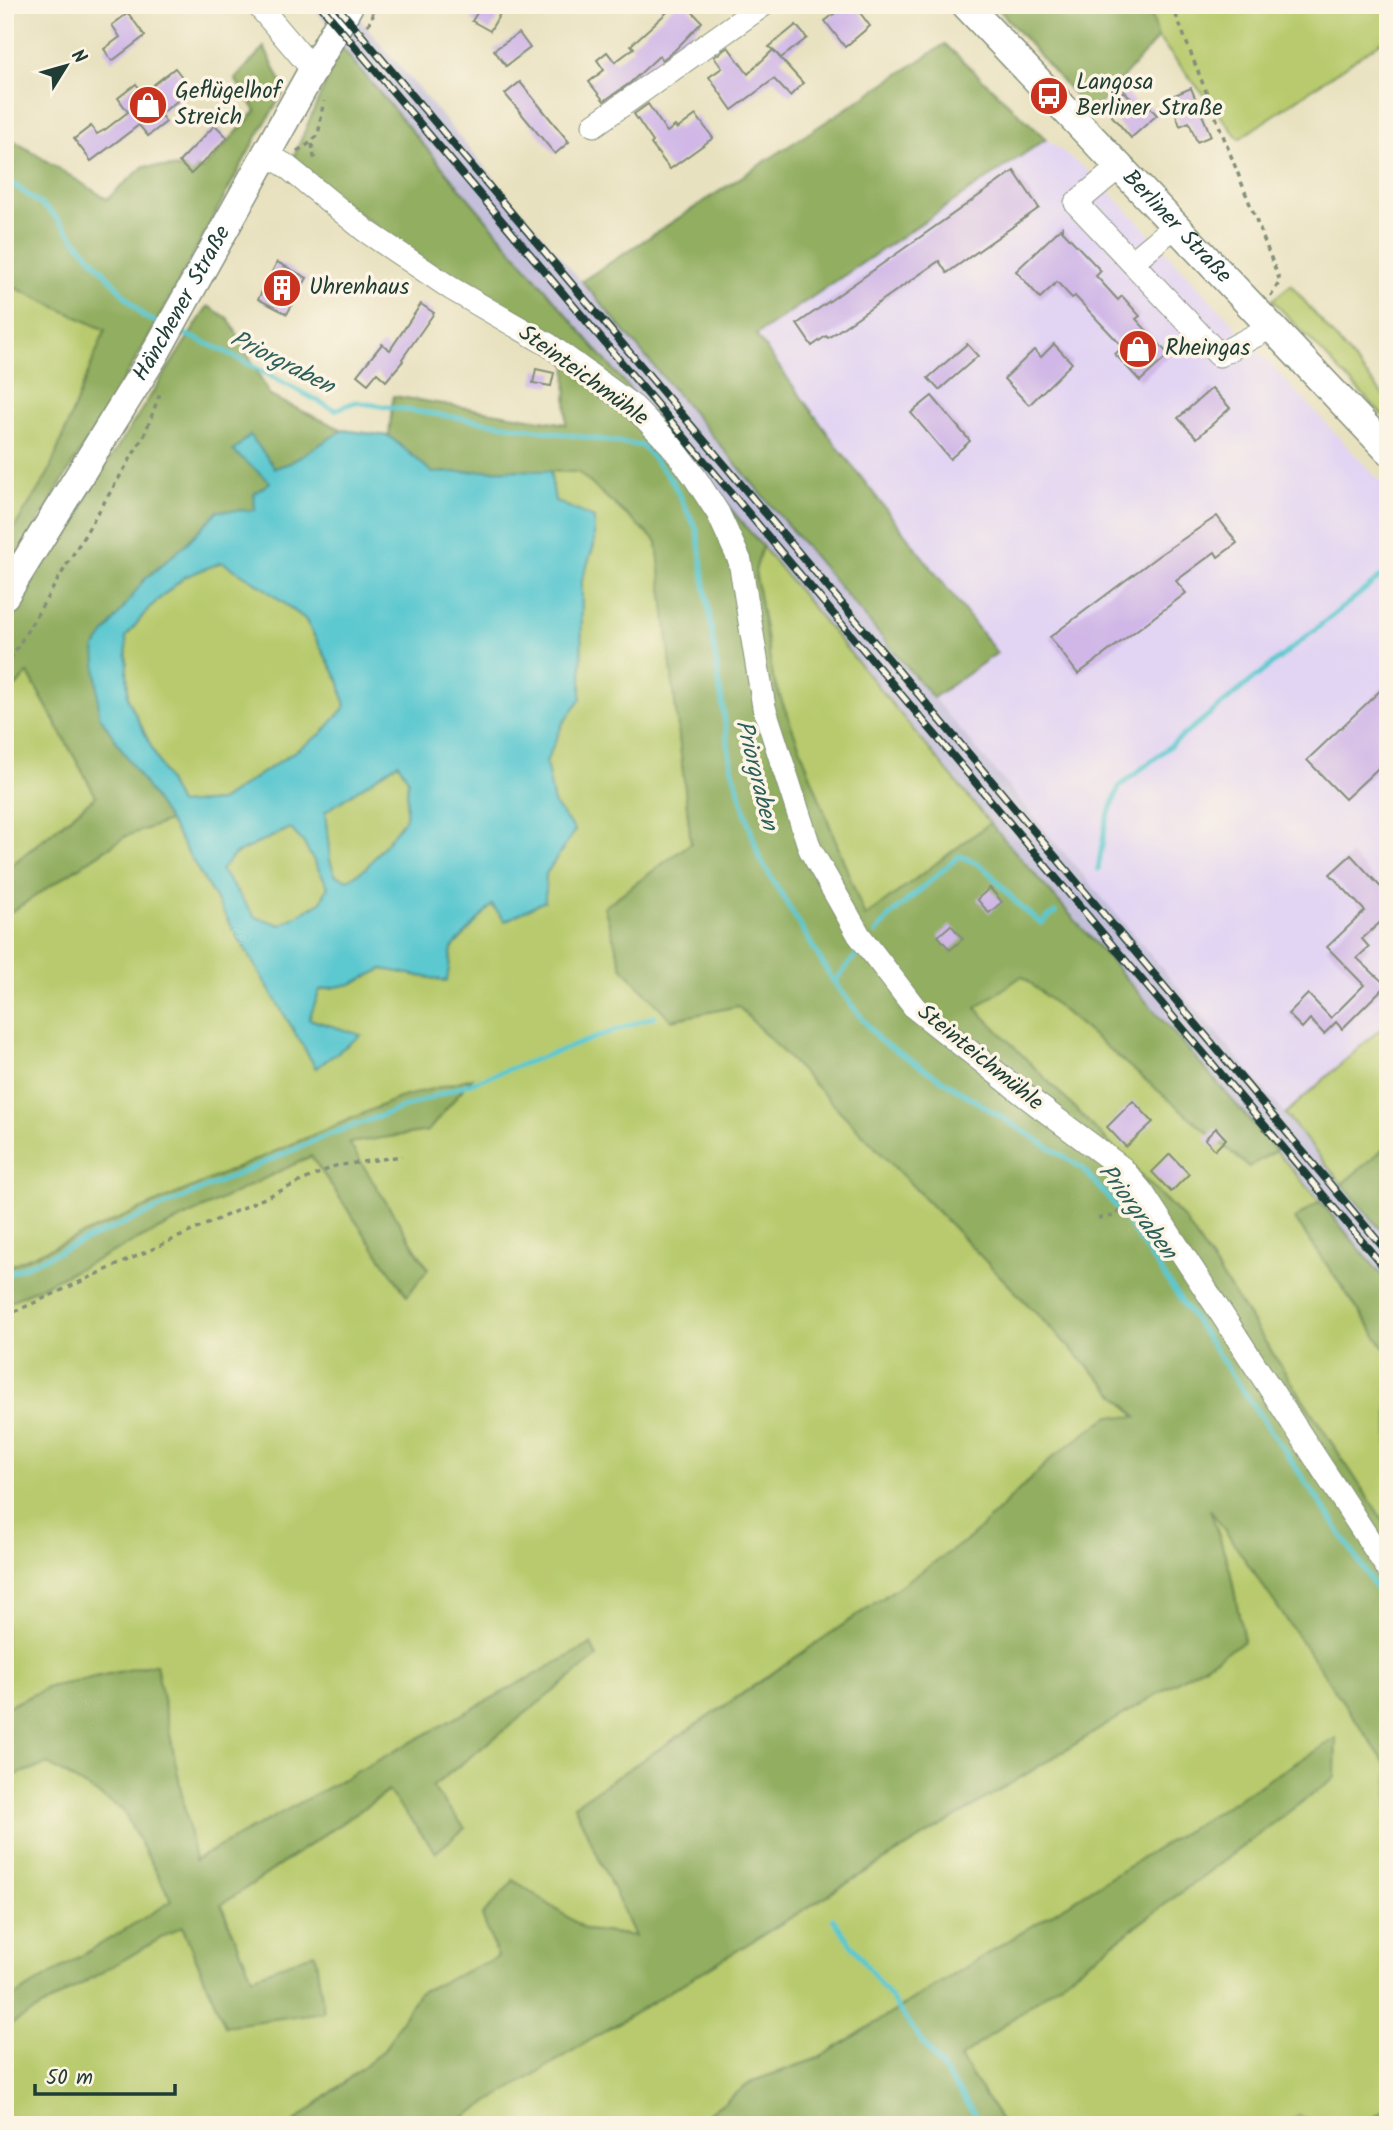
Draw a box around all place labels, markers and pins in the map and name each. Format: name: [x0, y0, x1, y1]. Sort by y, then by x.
place label: Langosa Berliner Straße: [1076, 65, 1223, 127]
place label: Geflügelhof Streich: [175, 74, 284, 136]
bus stop icon: Langosa Berliner Straße: [1028, 75, 1070, 117]
shop icon: Geflügelhof Streich: [127, 84, 169, 126]
building icon: Uhrenhaus: [261, 267, 303, 309]
place label: Uhrenhaus: [309, 270, 409, 306]
shop icon: Rheingas: [1117, 328, 1159, 370]
place label: Rheingas: [1165, 331, 1251, 367]

